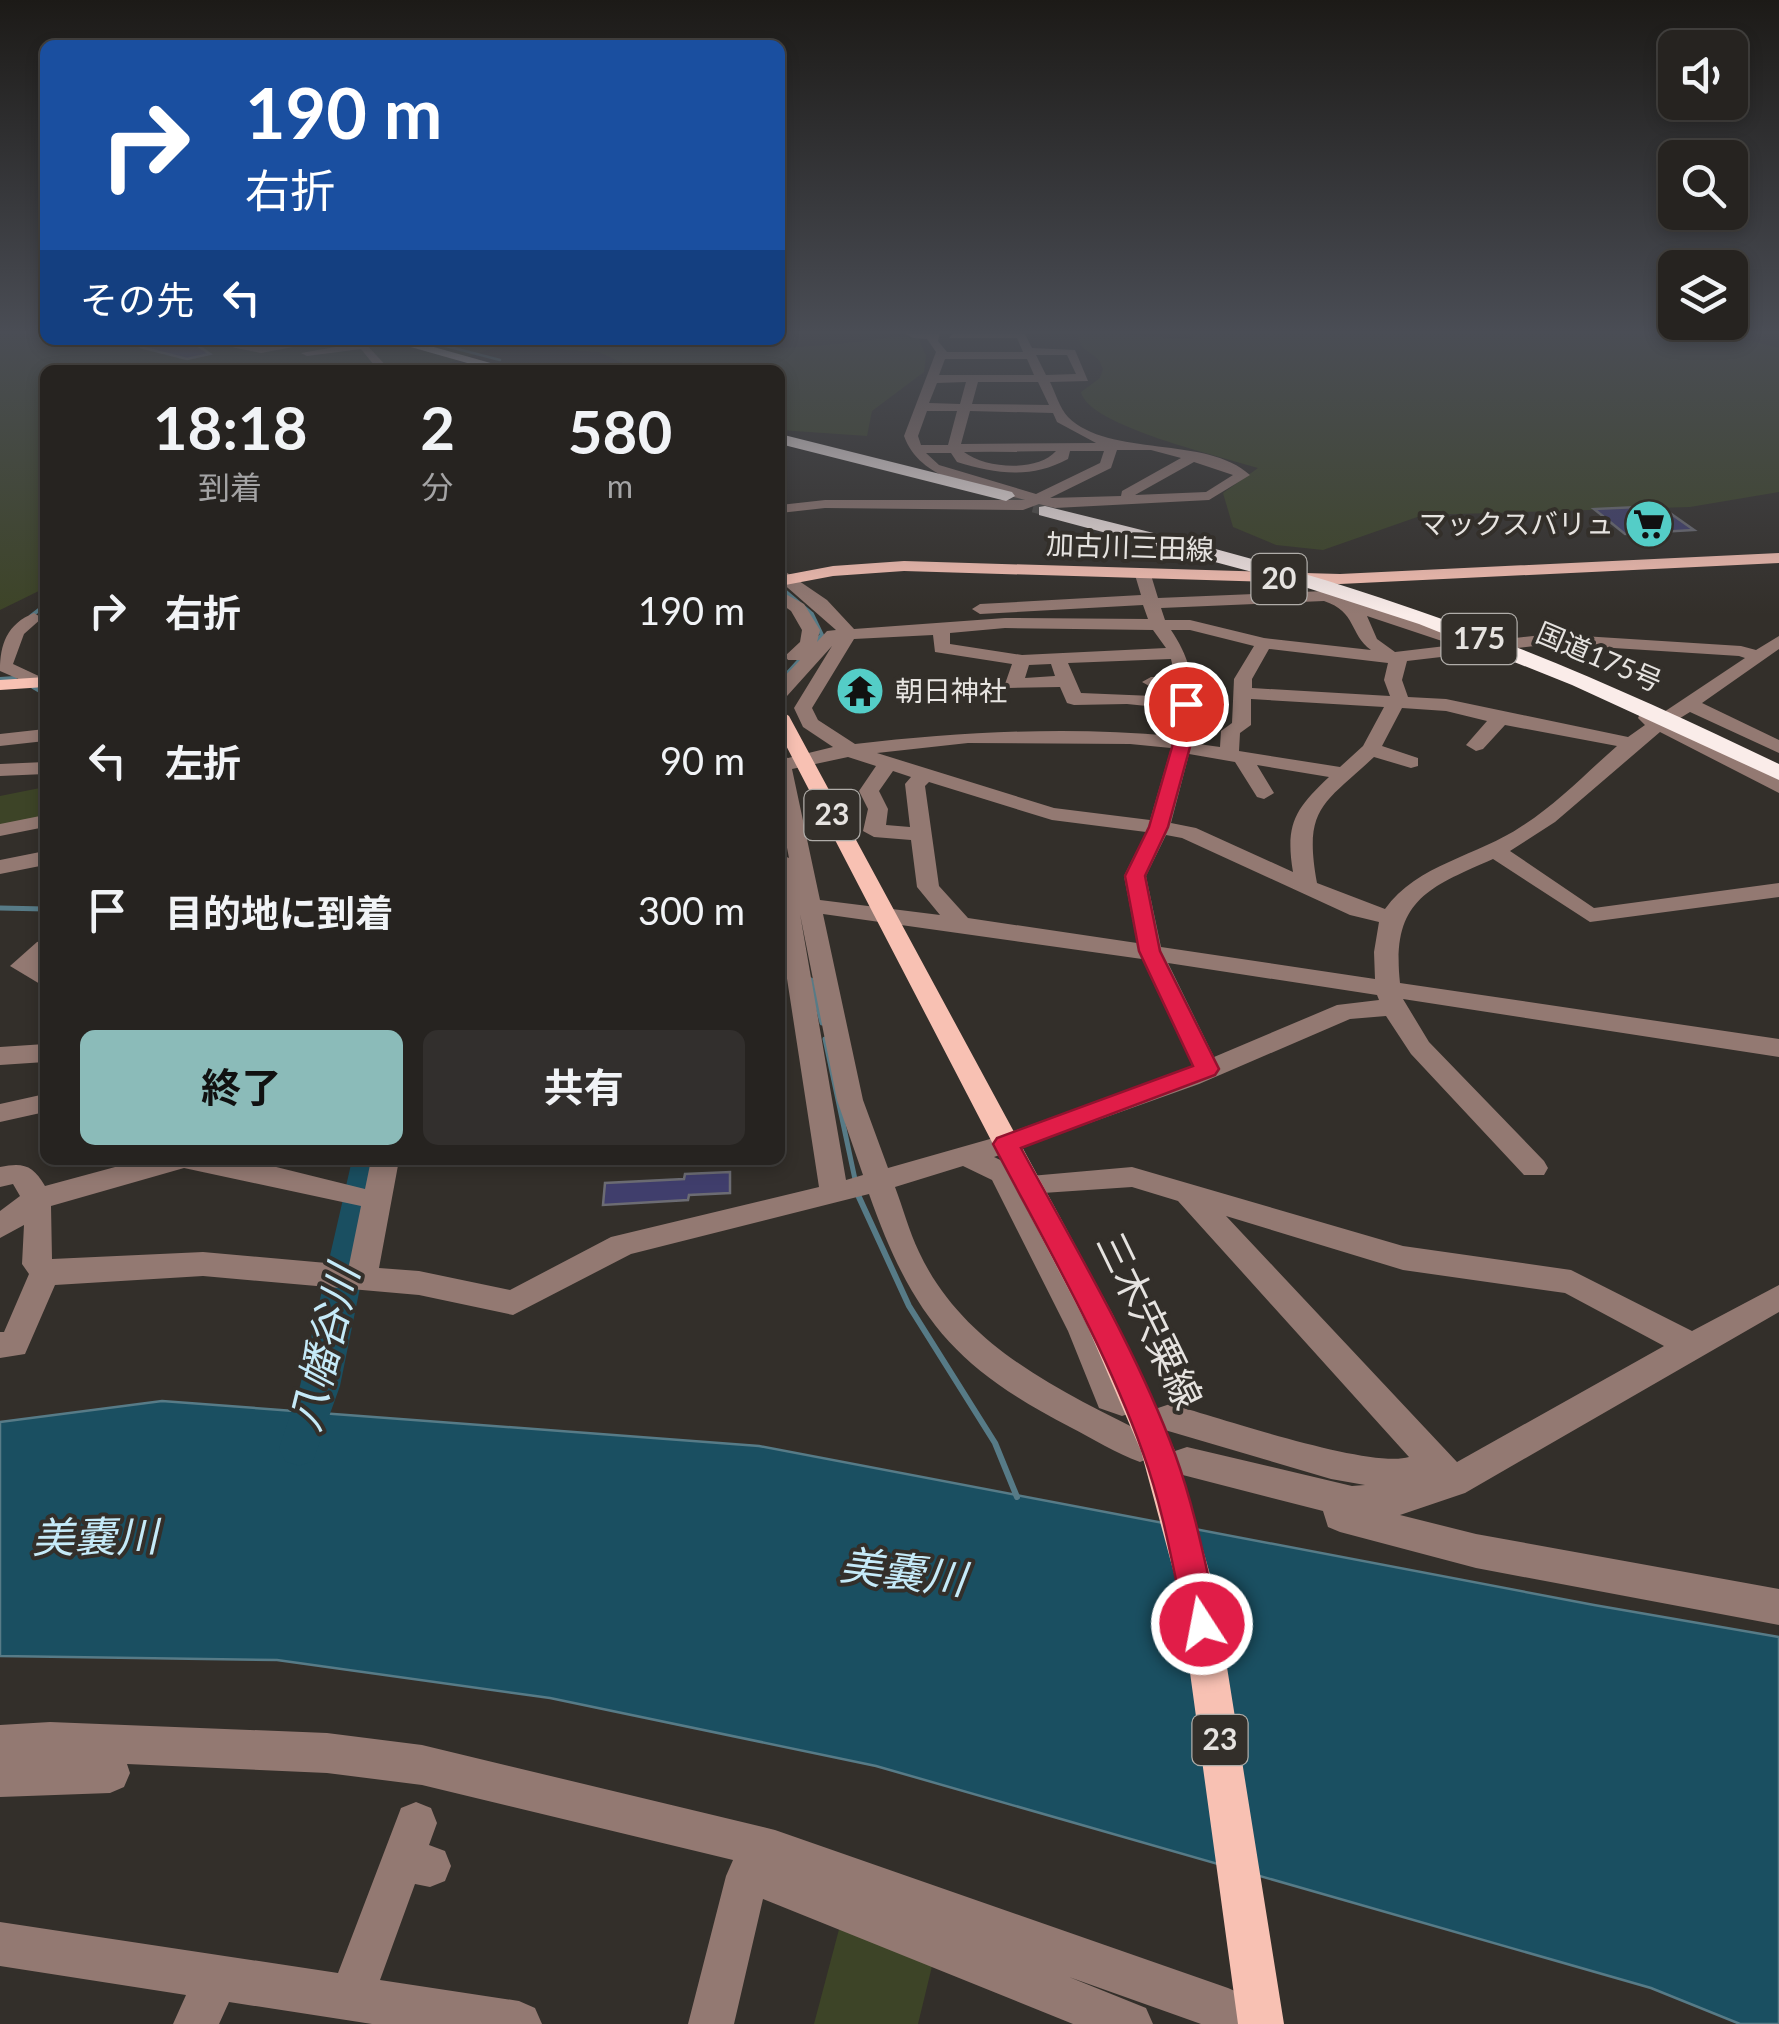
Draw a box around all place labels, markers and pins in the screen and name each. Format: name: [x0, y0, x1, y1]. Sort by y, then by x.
supermarket icon: マックスバリュ: [1623, 498, 1675, 550]
place label: マックスバリュ: [1419, 506, 1614, 540]
pin: [1144, 662, 1229, 747]
temple icon: 朝日神社: [834, 665, 886, 717]
place label: 朝日神社: [895, 673, 1007, 707]

